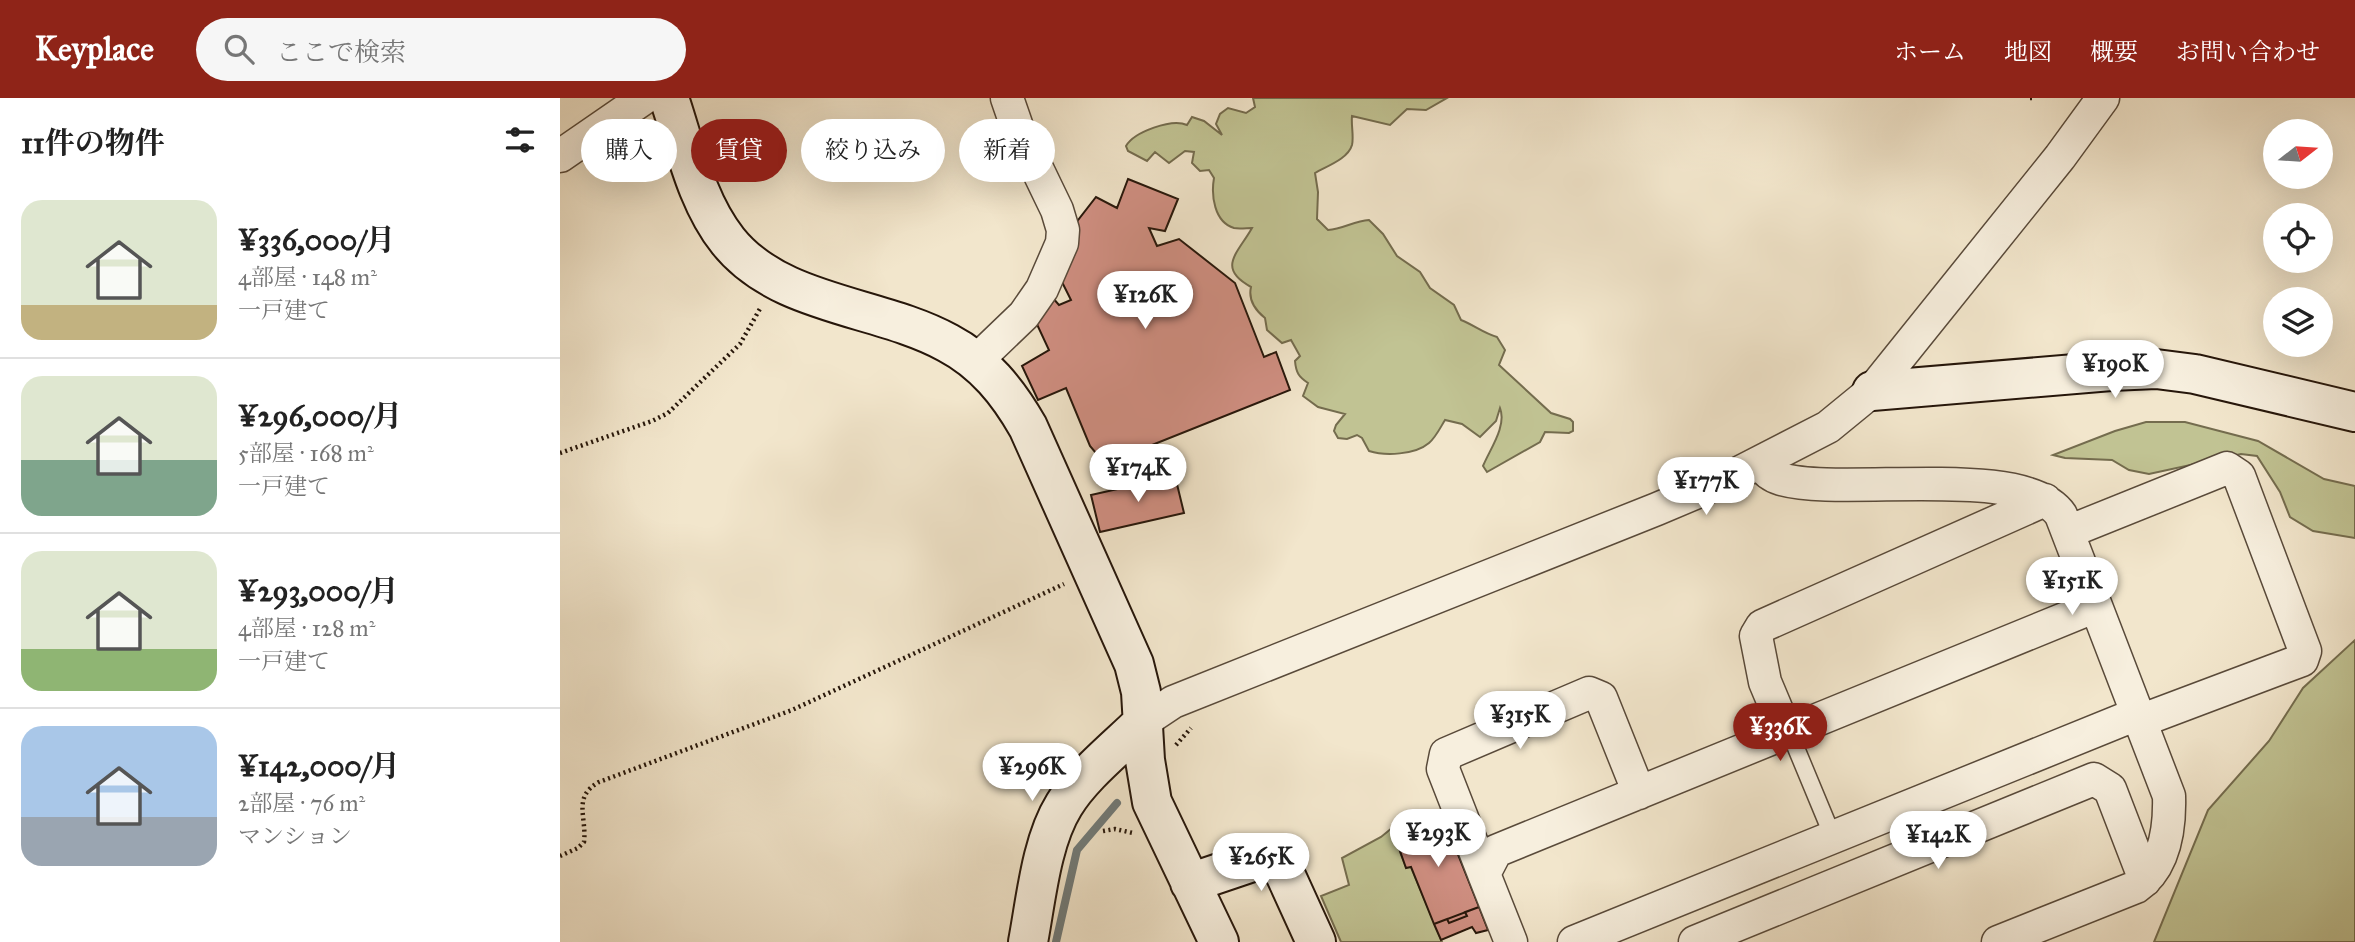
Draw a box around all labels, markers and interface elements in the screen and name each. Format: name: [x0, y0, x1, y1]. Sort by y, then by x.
search box: [196, 18, 686, 81]
text: Keyplace: [35, 29, 154, 69]
icon: search: [220, 30, 258, 68]
text: ここで検索: [276, 36, 406, 68]
text: ホーム: [1894, 37, 1966, 67]
text: 地図: [2004, 37, 2052, 67]
text: 概要: [2090, 37, 2138, 67]
text: お問い合わせ: [2176, 37, 2320, 67]
chip: 購入: [581, 119, 677, 182]
chip: 賃貸: [691, 119, 787, 182]
chip: 絞り込み: [801, 119, 945, 182]
chip: 新着: [959, 119, 1055, 182]
north arrow: [2263, 119, 2333, 189]
map controls: [2263, 119, 2333, 357]
icon: filters: [501, 121, 539, 159]
text: 11件の物件: [21, 125, 165, 161]
button: locate: [2263, 203, 2333, 273]
text: ¥336,000/月: [238, 222, 395, 258]
icon: home: [77, 228, 161, 312]
text: 4部屋 · 148 m²: [238, 263, 377, 291]
pin: ¥126K: [1096, 272, 1194, 331]
text: ¥126K: [1113, 280, 1177, 308]
button: layers: [2263, 287, 2333, 357]
text: 一戸建て: [238, 296, 330, 324]
pin: ¥190K: [2066, 341, 2164, 400]
text: ¥190K: [2082, 349, 2148, 377]
text: ¥296,000/月: [238, 398, 402, 434]
icon: home: [77, 404, 161, 488]
text: 5部屋 · 168 m²: [238, 439, 374, 467]
pin: ¥174K: [1089, 444, 1187, 504]
text: ¥174K: [1105, 453, 1171, 481]
pin: ¥177K: [1657, 458, 1755, 517]
text: ¥177K: [1673, 466, 1739, 494]
text: 一戸建て: [238, 472, 330, 500]
pin: ¥151K: [2023, 558, 2121, 617]
text: ¥151K: [2042, 566, 2102, 594]
text: ¥293,000/月: [238, 573, 399, 609]
icon: home: [77, 579, 161, 663]
text: 4部屋 · 128 m²: [238, 614, 375, 642]
text: 一戸建て: [238, 647, 330, 675]
pin: ¥315K: [1471, 692, 1569, 751]
text: ¥315K: [1490, 700, 1550, 728]
pin: ¥336K: [1731, 704, 1829, 763]
text: ¥336K: [1749, 712, 1811, 740]
pin: ¥296K: [983, 744, 1081, 803]
text: ¥142,000/月: [238, 748, 400, 784]
text: ¥296K: [999, 752, 1065, 780]
icon: home: [77, 754, 161, 838]
text: 2部屋 · 76 m²: [238, 789, 365, 817]
pin: ¥293K: [1389, 810, 1487, 869]
pin: ¥142K: [1889, 812, 1987, 871]
text: ¥293K: [1406, 818, 1470, 846]
text: ¥142K: [1906, 820, 1970, 848]
text: マンション: [238, 822, 352, 850]
pin: ¥265K: [1212, 834, 1310, 893]
text: ¥265K: [1228, 842, 1294, 870]

